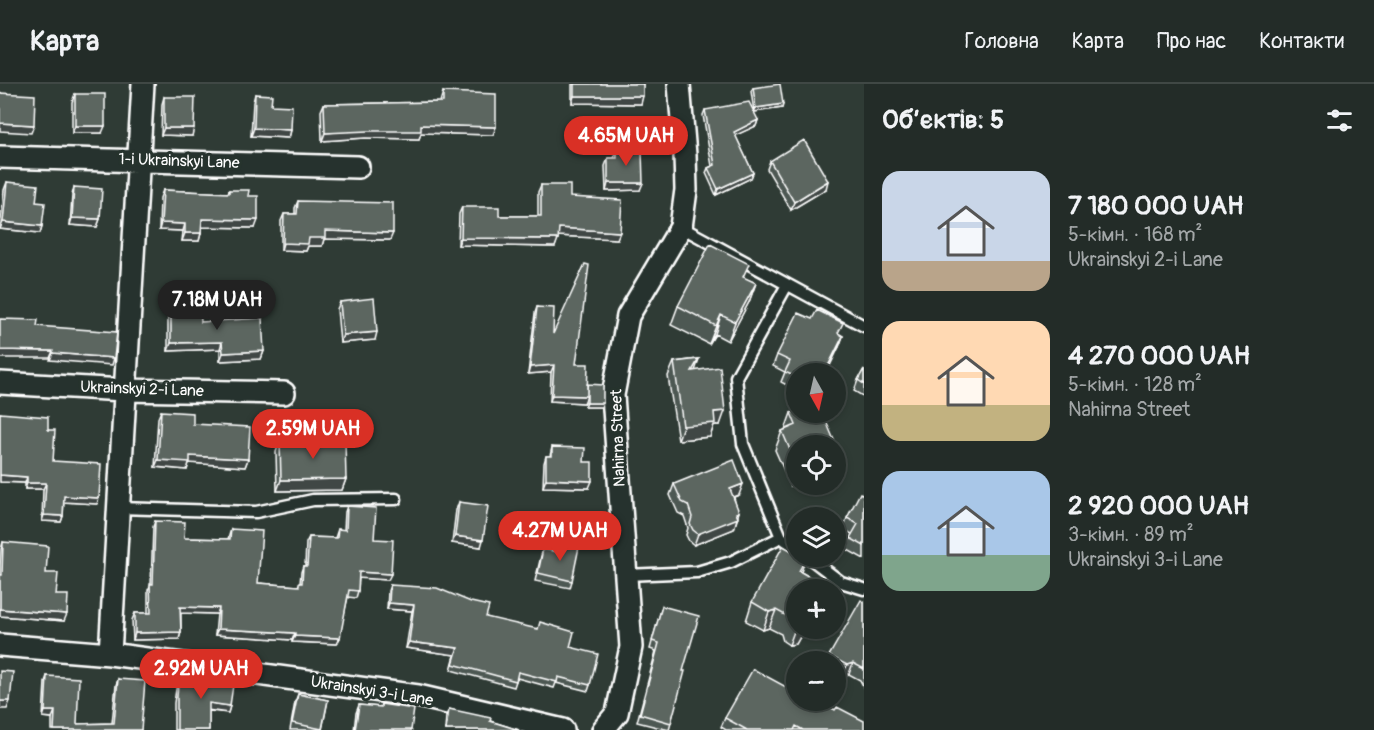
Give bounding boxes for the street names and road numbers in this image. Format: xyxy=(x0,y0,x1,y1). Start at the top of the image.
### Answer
street label: 1-i Ukrainskyi Lane xyxy=(118,149,240,173)
street label: Ukrainskyi 2-i Lane xyxy=(80,377,204,401)
street label: Nahirna Street xyxy=(606,388,630,487)
street label: Ukrainskyi 3-i Lane xyxy=(309,671,435,711)

